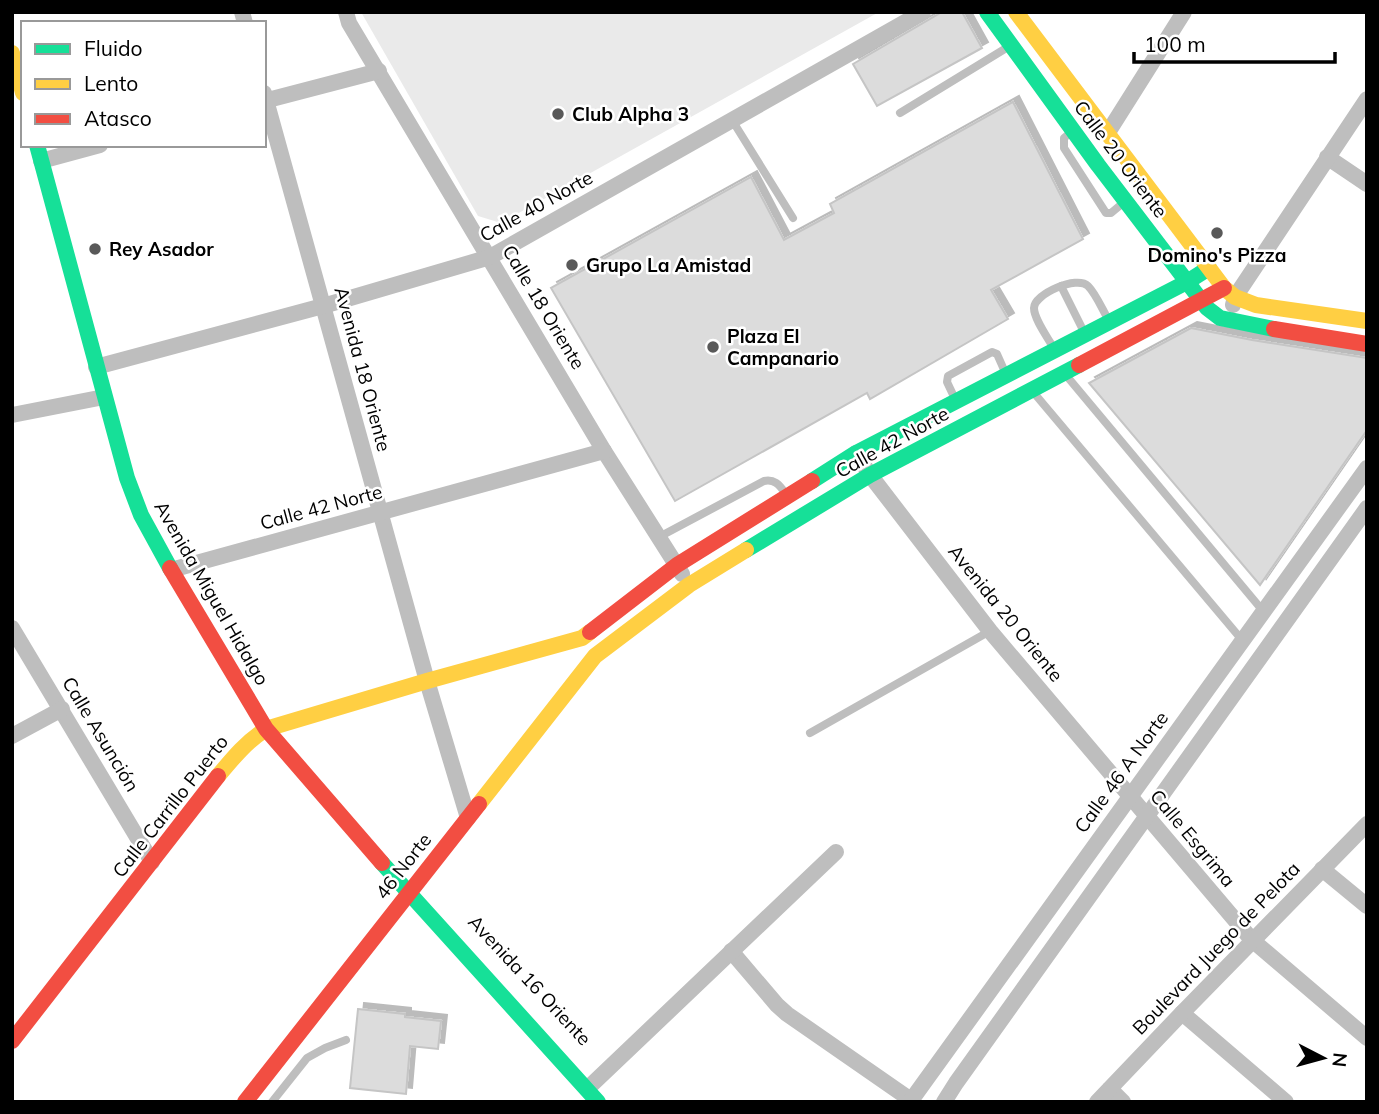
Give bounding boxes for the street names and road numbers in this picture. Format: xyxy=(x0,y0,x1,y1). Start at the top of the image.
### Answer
street label: Calle 20 Oriente xyxy=(1069,96,1173,222)
street label: Calle 40 Norte xyxy=(475,165,597,247)
street label: Calle 18 Oriente xyxy=(497,241,591,373)
street label: Avenida 18 Oriente xyxy=(329,284,397,454)
street label: Calle 42 Norte xyxy=(831,401,953,483)
street label: Calle 42 Norte xyxy=(257,479,385,535)
street label: Avenida Miguel Hidalgo xyxy=(149,497,275,689)
street label: Avenida 20 Oriente xyxy=(943,540,1069,686)
street label: Calle Asunción xyxy=(57,672,145,796)
street label: Calle 46 A Norte xyxy=(1069,707,1173,837)
street label: Calle Carrillo Puerto xyxy=(107,730,233,882)
street label: Calle Esgrima xyxy=(1145,784,1241,892)
street label: 46 Norte xyxy=(370,828,436,904)
street label: Boulevard Juego de Pelota xyxy=(1127,857,1305,1039)
street label: Avenida 16 Oriente xyxy=(463,910,597,1050)

